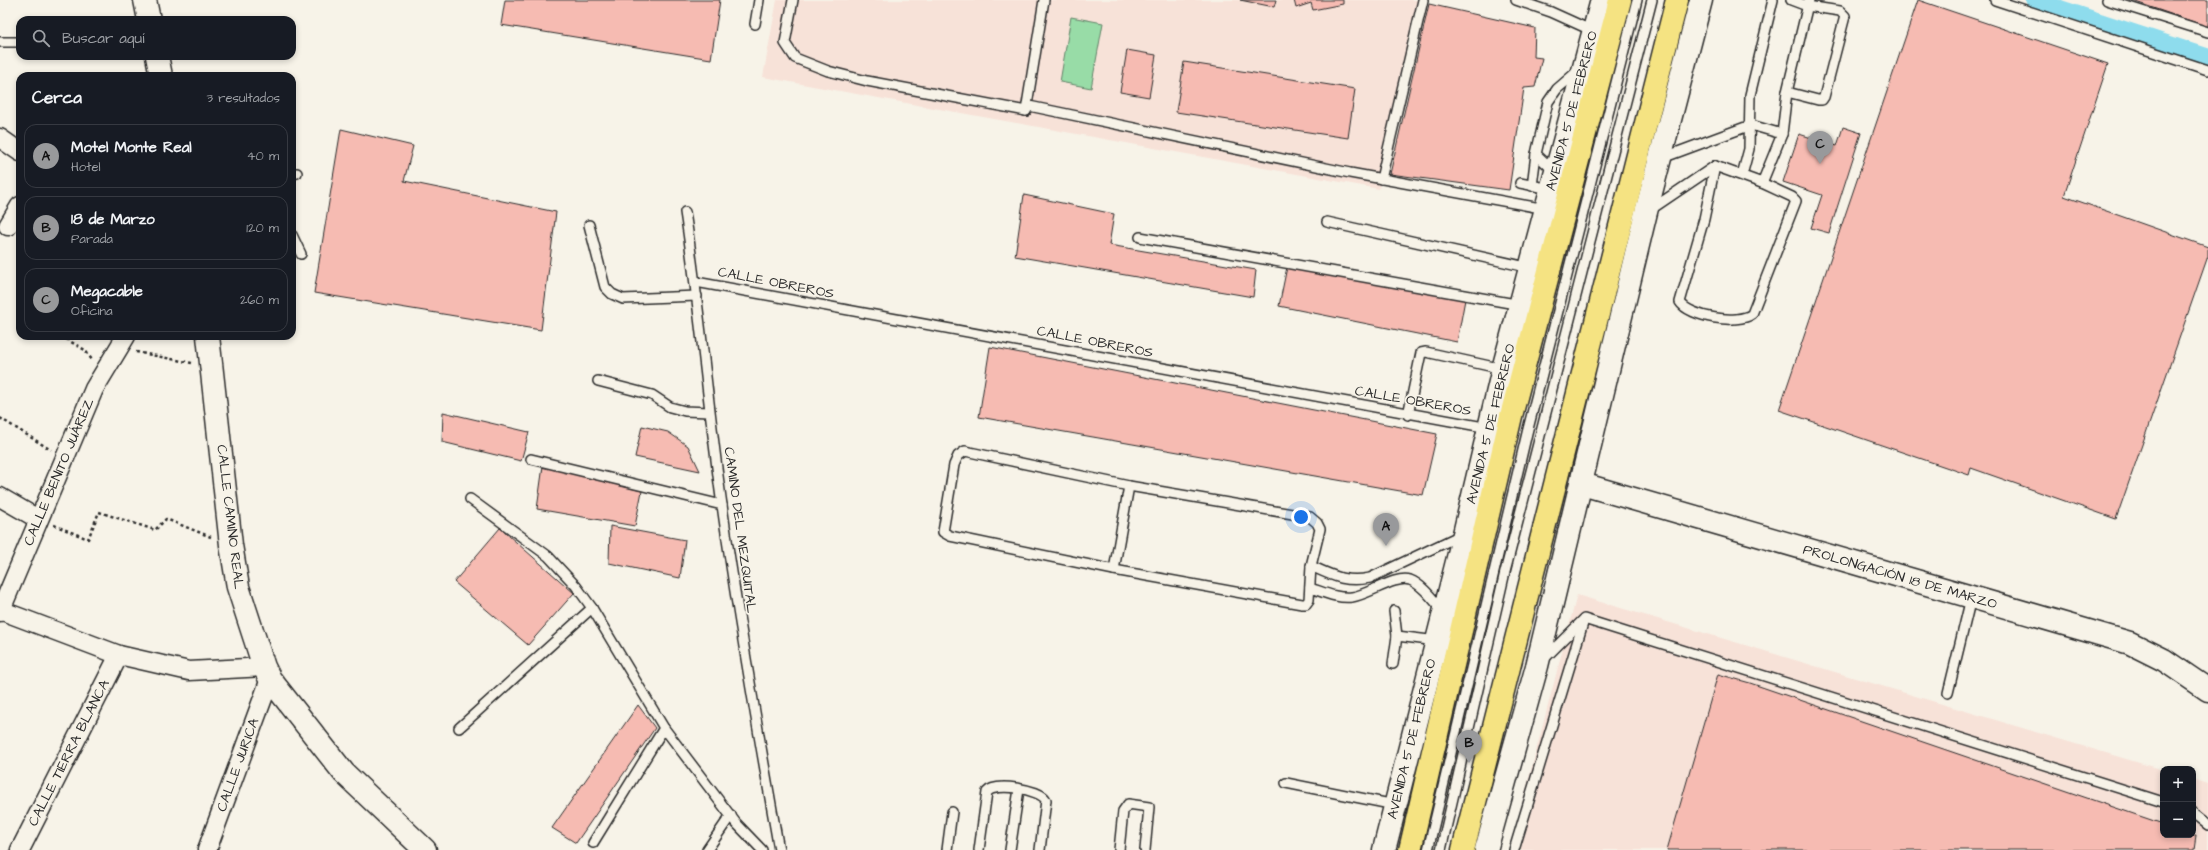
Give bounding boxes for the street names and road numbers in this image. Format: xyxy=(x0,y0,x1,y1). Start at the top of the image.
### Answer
street label: AVENIDA 5 DE FEBRERO xyxy=(1541,29,1603,193)
street label: CALLE OBREROS xyxy=(716,262,836,304)
street label: CALLE OBREROS xyxy=(1035,321,1155,363)
street label: AVENIDA 5 DE FEBRERO xyxy=(1461,342,1521,506)
street label: CALLE OBREROS xyxy=(1353,381,1473,421)
street label: CALLE BENITO JUÁREZ xyxy=(19,395,99,549)
street label: CALLE CAMINO REAL xyxy=(211,444,249,591)
street label: CAMINO DEL MEZQUITAL xyxy=(718,446,762,614)
street label: PROLONGACIÓN 18 DE MARZO xyxy=(1801,540,1999,614)
street label: AVENIDA 5 DE FEBRERO xyxy=(1382,657,1442,821)
street label: CALLE TIERRA BLANCA xyxy=(23,676,115,830)
street label: CALLE JURICA xyxy=(212,715,264,815)

